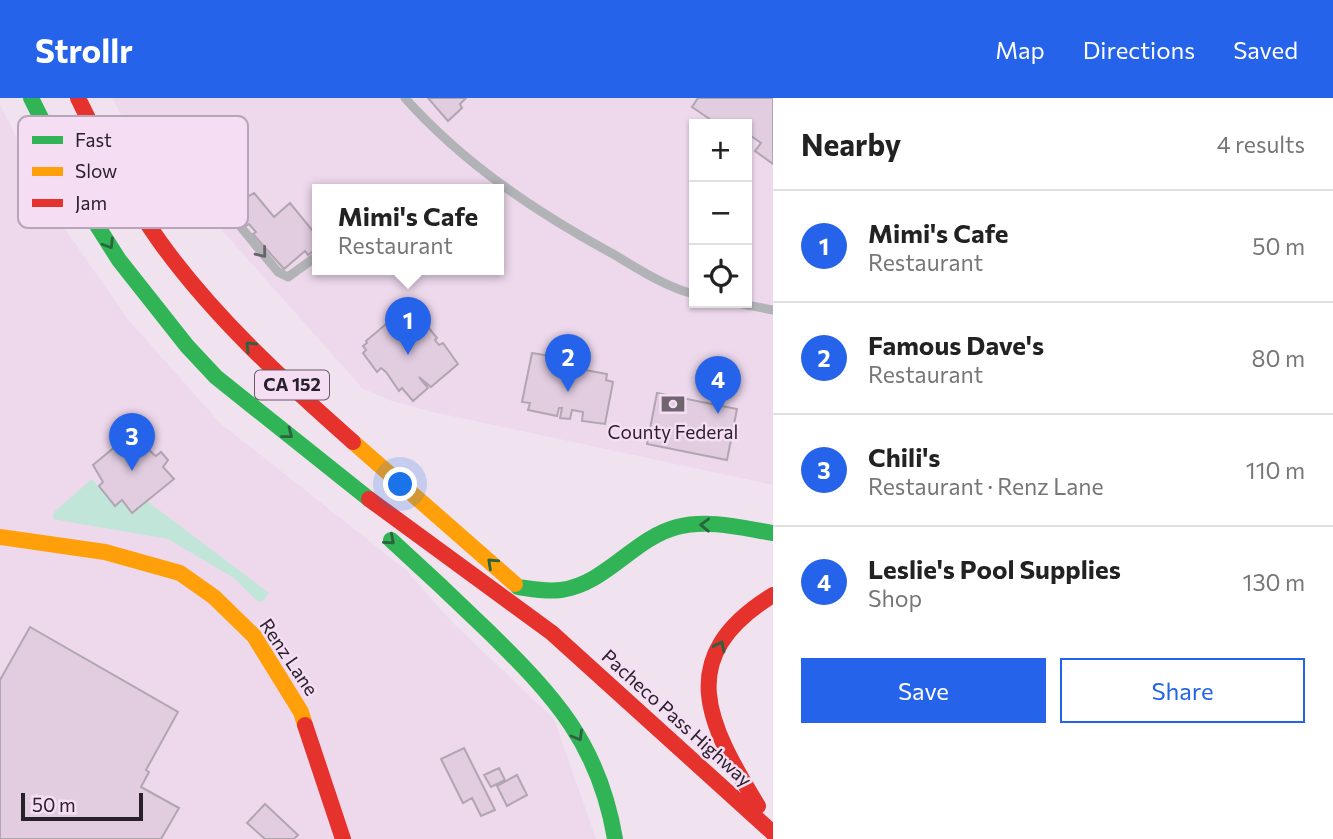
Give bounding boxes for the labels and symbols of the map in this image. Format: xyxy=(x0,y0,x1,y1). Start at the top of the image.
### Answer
legend xyxy=(18,116,248,228)
text: Fast xyxy=(75,128,112,151)
text: Slow xyxy=(75,159,117,182)
text: Jam xyxy=(75,191,107,214)
one-way arrow xyxy=(101,237,114,250)
one-way arrow xyxy=(254,244,266,257)
pin: 1 xyxy=(385,297,431,355)
pin: 2 xyxy=(545,334,591,392)
one-way arrow xyxy=(245,341,258,354)
pin: 4 xyxy=(695,356,741,414)
road number: CA 152 xyxy=(255,370,329,400)
bank icon: County Federal xyxy=(659,390,687,418)
pin: 3 xyxy=(109,413,155,471)
place label: County Federal xyxy=(608,420,738,443)
one-way arrow xyxy=(281,426,293,439)
your location xyxy=(383,467,417,501)
one-way arrow xyxy=(700,517,711,532)
one-way arrow xyxy=(382,532,395,544)
one-way arrow xyxy=(487,559,500,571)
street label: Renz Lane xyxy=(255,614,324,700)
one-way arrow xyxy=(711,641,725,653)
street label: Pacheco Pass Highway xyxy=(598,644,757,791)
one-way arrow xyxy=(570,729,583,741)
scale bar xyxy=(21,790,144,822)

